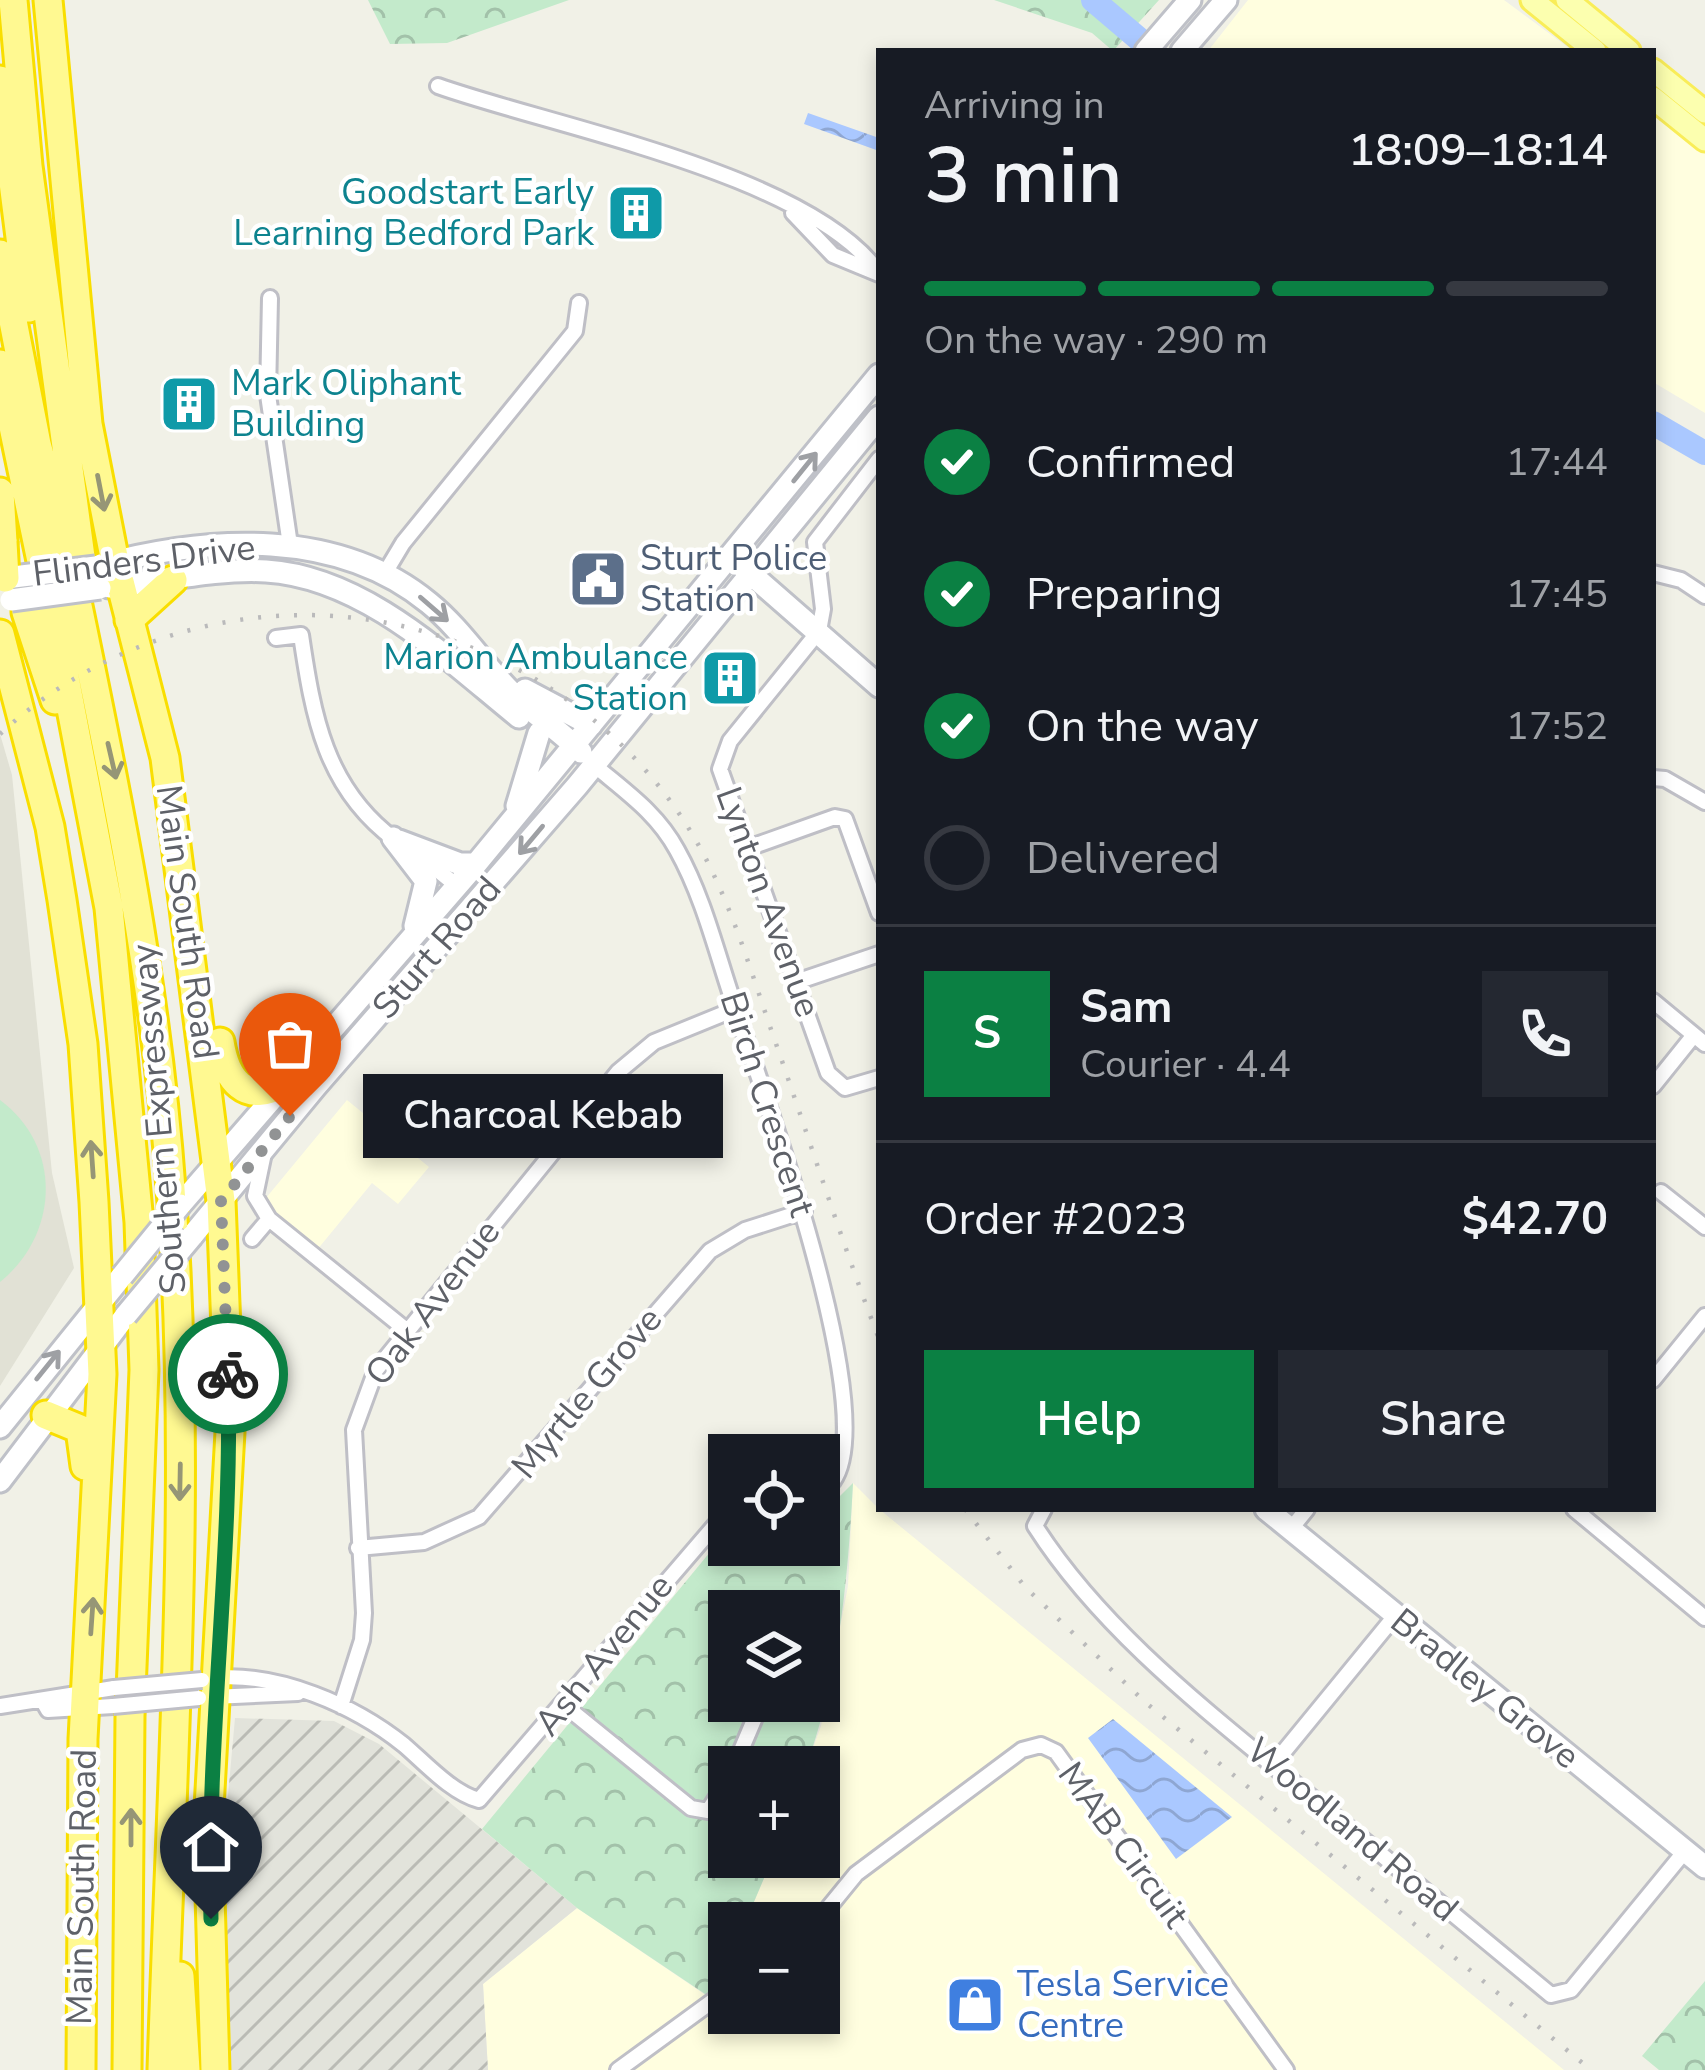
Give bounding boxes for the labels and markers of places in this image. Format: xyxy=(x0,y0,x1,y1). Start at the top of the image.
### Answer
place label: Goodstart Early Learning Bedford Park xyxy=(233,168,595,258)
building icon: Goodstart Early Learning Bedford Park xyxy=(605,182,667,244)
place label: Mark Oliphant Building xyxy=(231,359,462,449)
building icon: Mark Oliphant Building xyxy=(158,373,220,435)
place label: Sturt Police Station xyxy=(640,534,827,624)
public building icon: Sturt Police Station xyxy=(567,548,629,610)
place label: Marion Ambulance Station xyxy=(383,633,688,723)
building icon: Marion Ambulance Station xyxy=(699,647,761,709)
pin xyxy=(239,993,341,1116)
callout: Charcoal Kebab xyxy=(362,1074,722,1158)
pin xyxy=(160,1796,262,1919)
place label: Tesla Service Centre xyxy=(1017,1960,1229,2050)
shop icon: Tesla Service Centre xyxy=(944,1974,1006,2036)

